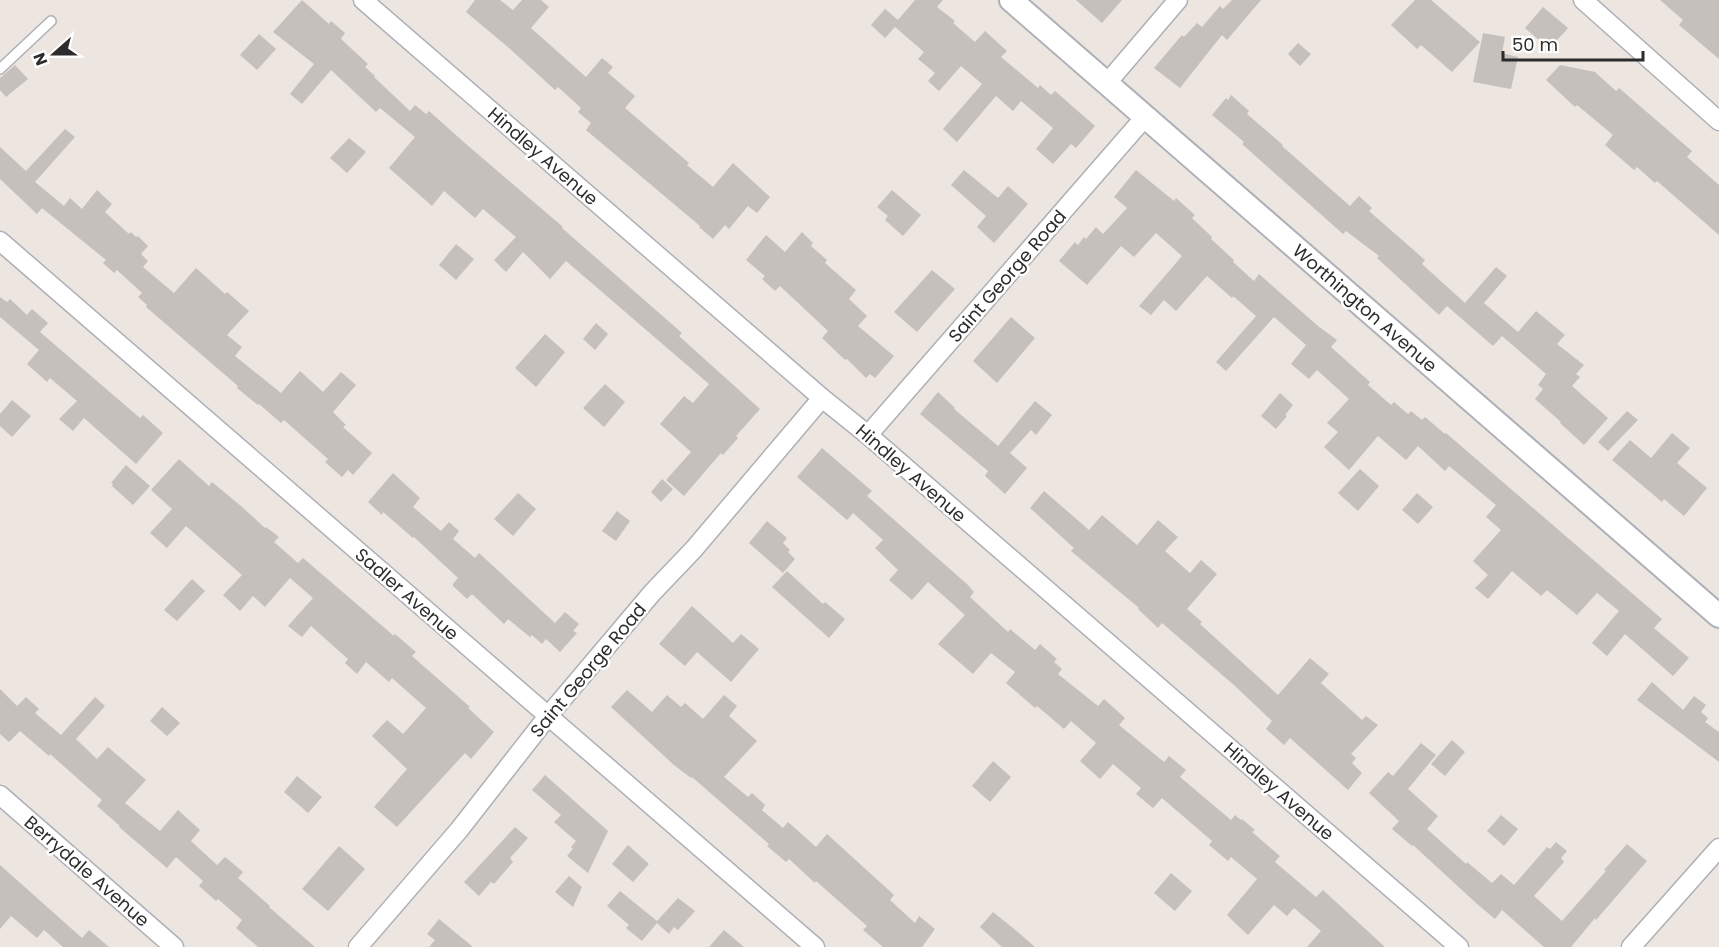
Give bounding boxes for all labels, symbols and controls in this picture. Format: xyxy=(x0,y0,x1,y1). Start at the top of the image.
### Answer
north arrow xyxy=(24,24,84,84)
scale bar xyxy=(1503,24,1642,62)
text: 50 m xyxy=(1512,32,1558,57)
text: N xyxy=(28,49,53,69)
street label: Hindley Avenue xyxy=(482,101,604,211)
street label: Saint George Road xyxy=(942,204,1072,348)
street label: Worthington Avenue xyxy=(1287,238,1443,378)
street label: Hindley Avenue xyxy=(850,418,972,528)
street label: Sadler Avenue xyxy=(350,542,464,646)
street label: Saint George Road xyxy=(524,597,652,743)
street label: Hindley Avenue xyxy=(1218,736,1340,846)
street label: Berrydale Avenue xyxy=(19,810,155,932)

